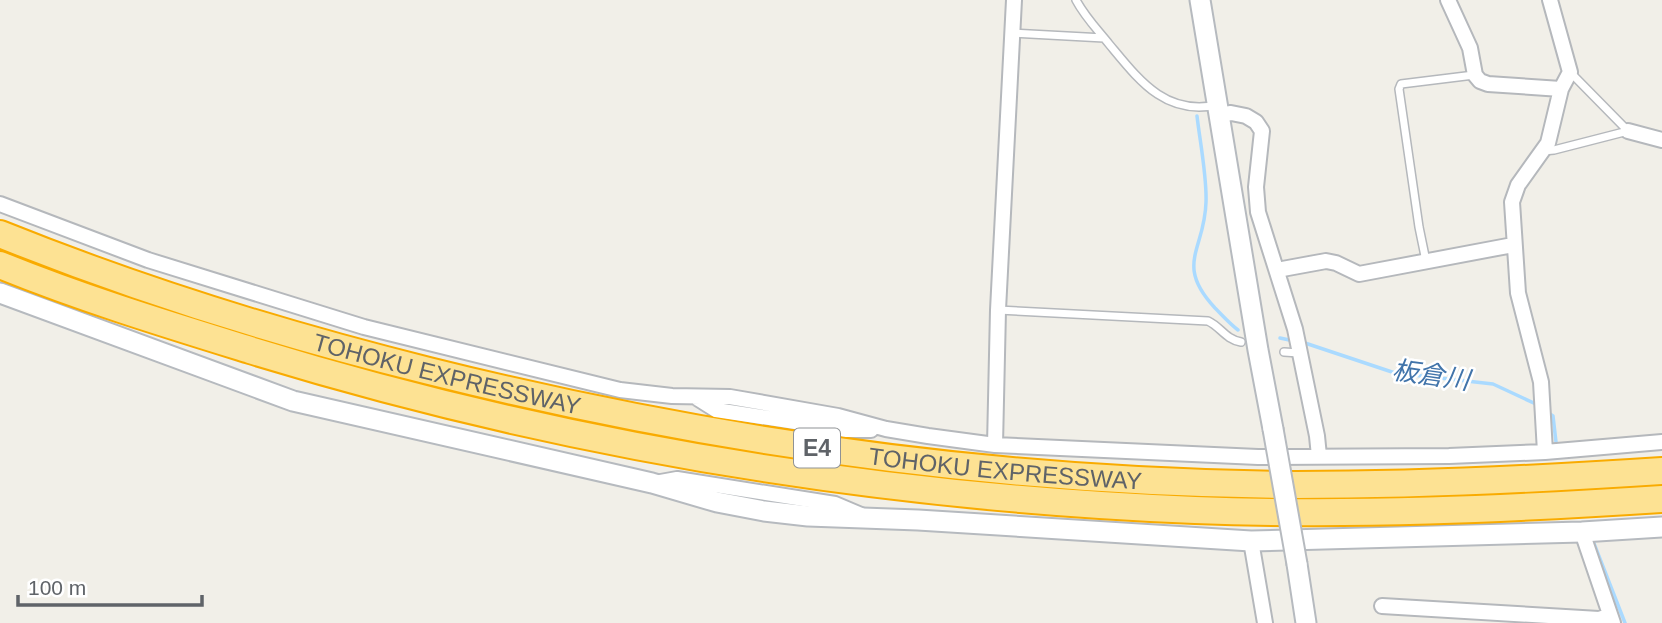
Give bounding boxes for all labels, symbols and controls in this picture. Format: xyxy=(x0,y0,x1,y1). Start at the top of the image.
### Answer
street label: TOHOKU EXPRESSWAY xyxy=(310,328,583,419)
water label: 板倉川 xyxy=(1390,355,1475,396)
road number: E4 xyxy=(794,428,840,468)
street label: TOHOKU EXPRESSWAY xyxy=(867,442,1143,494)
scale bar xyxy=(18,564,201,608)
text: 100 m xyxy=(28,576,86,599)

